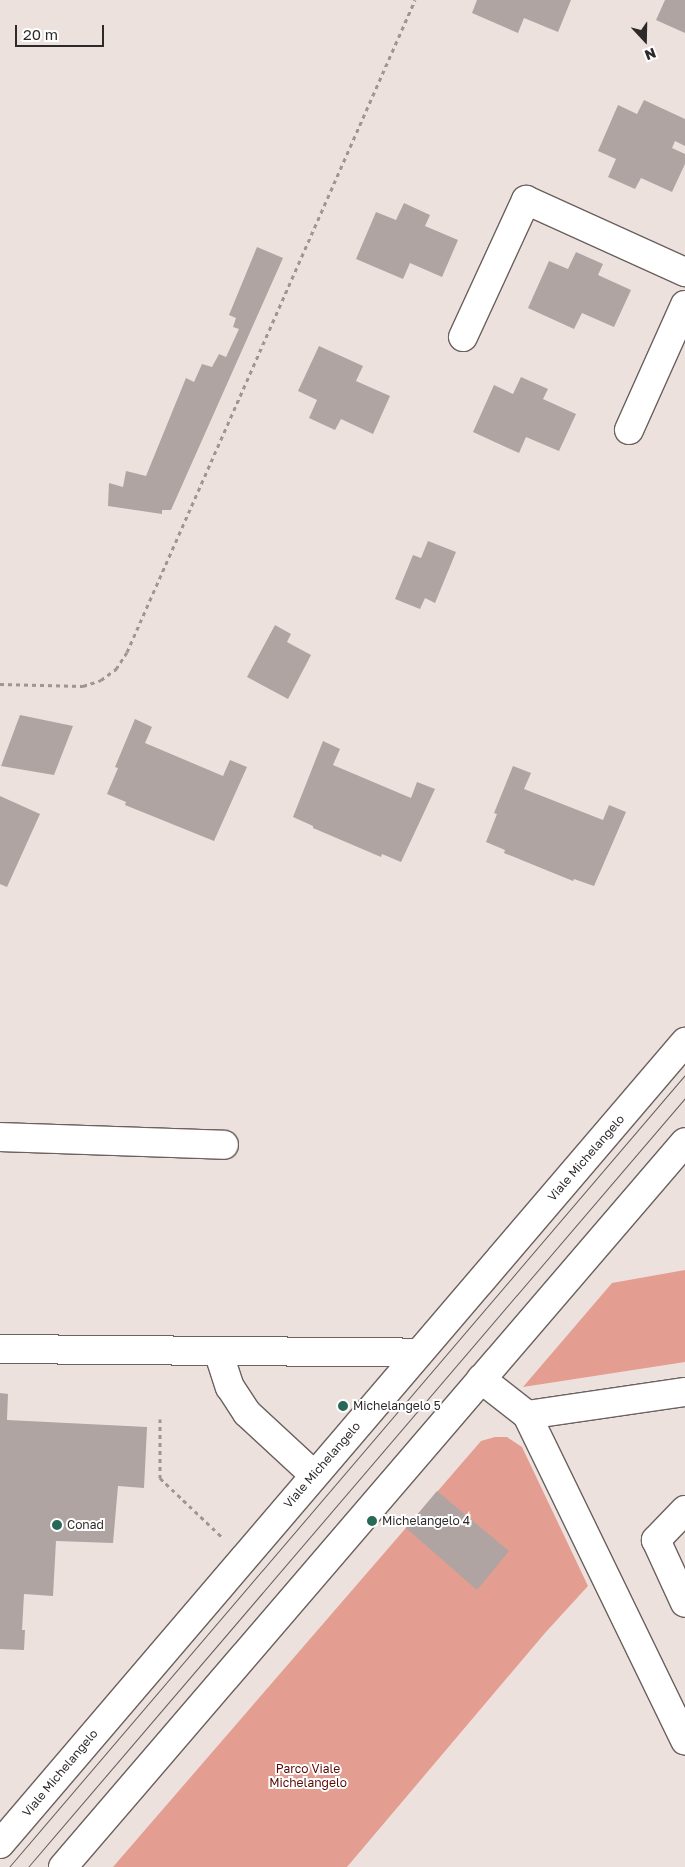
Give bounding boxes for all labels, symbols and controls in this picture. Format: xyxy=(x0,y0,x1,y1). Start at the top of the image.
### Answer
scale bar xyxy=(18,15,106,47)
north arrow xyxy=(620,15,670,65)
text: 20 m xyxy=(23,25,58,43)
text: N xyxy=(643,45,659,64)
street label: Viale Michelangelo xyxy=(545,1112,627,1204)
place label: Michelangelo 5 xyxy=(353,1399,441,1413)
marker: Michelangelo 5 xyxy=(337,1400,349,1412)
street label: Viale Michelangelo xyxy=(281,1419,363,1511)
place label: Michelangelo 4 xyxy=(382,1514,470,1528)
marker: Michelangelo 4 xyxy=(366,1515,378,1527)
place label: Conad xyxy=(67,1518,104,1532)
marker: Conad xyxy=(51,1519,63,1531)
street label: Viale Michelangelo xyxy=(19,1726,101,1820)
park label: Parco Viale Michelangelo xyxy=(269,1762,347,1790)

